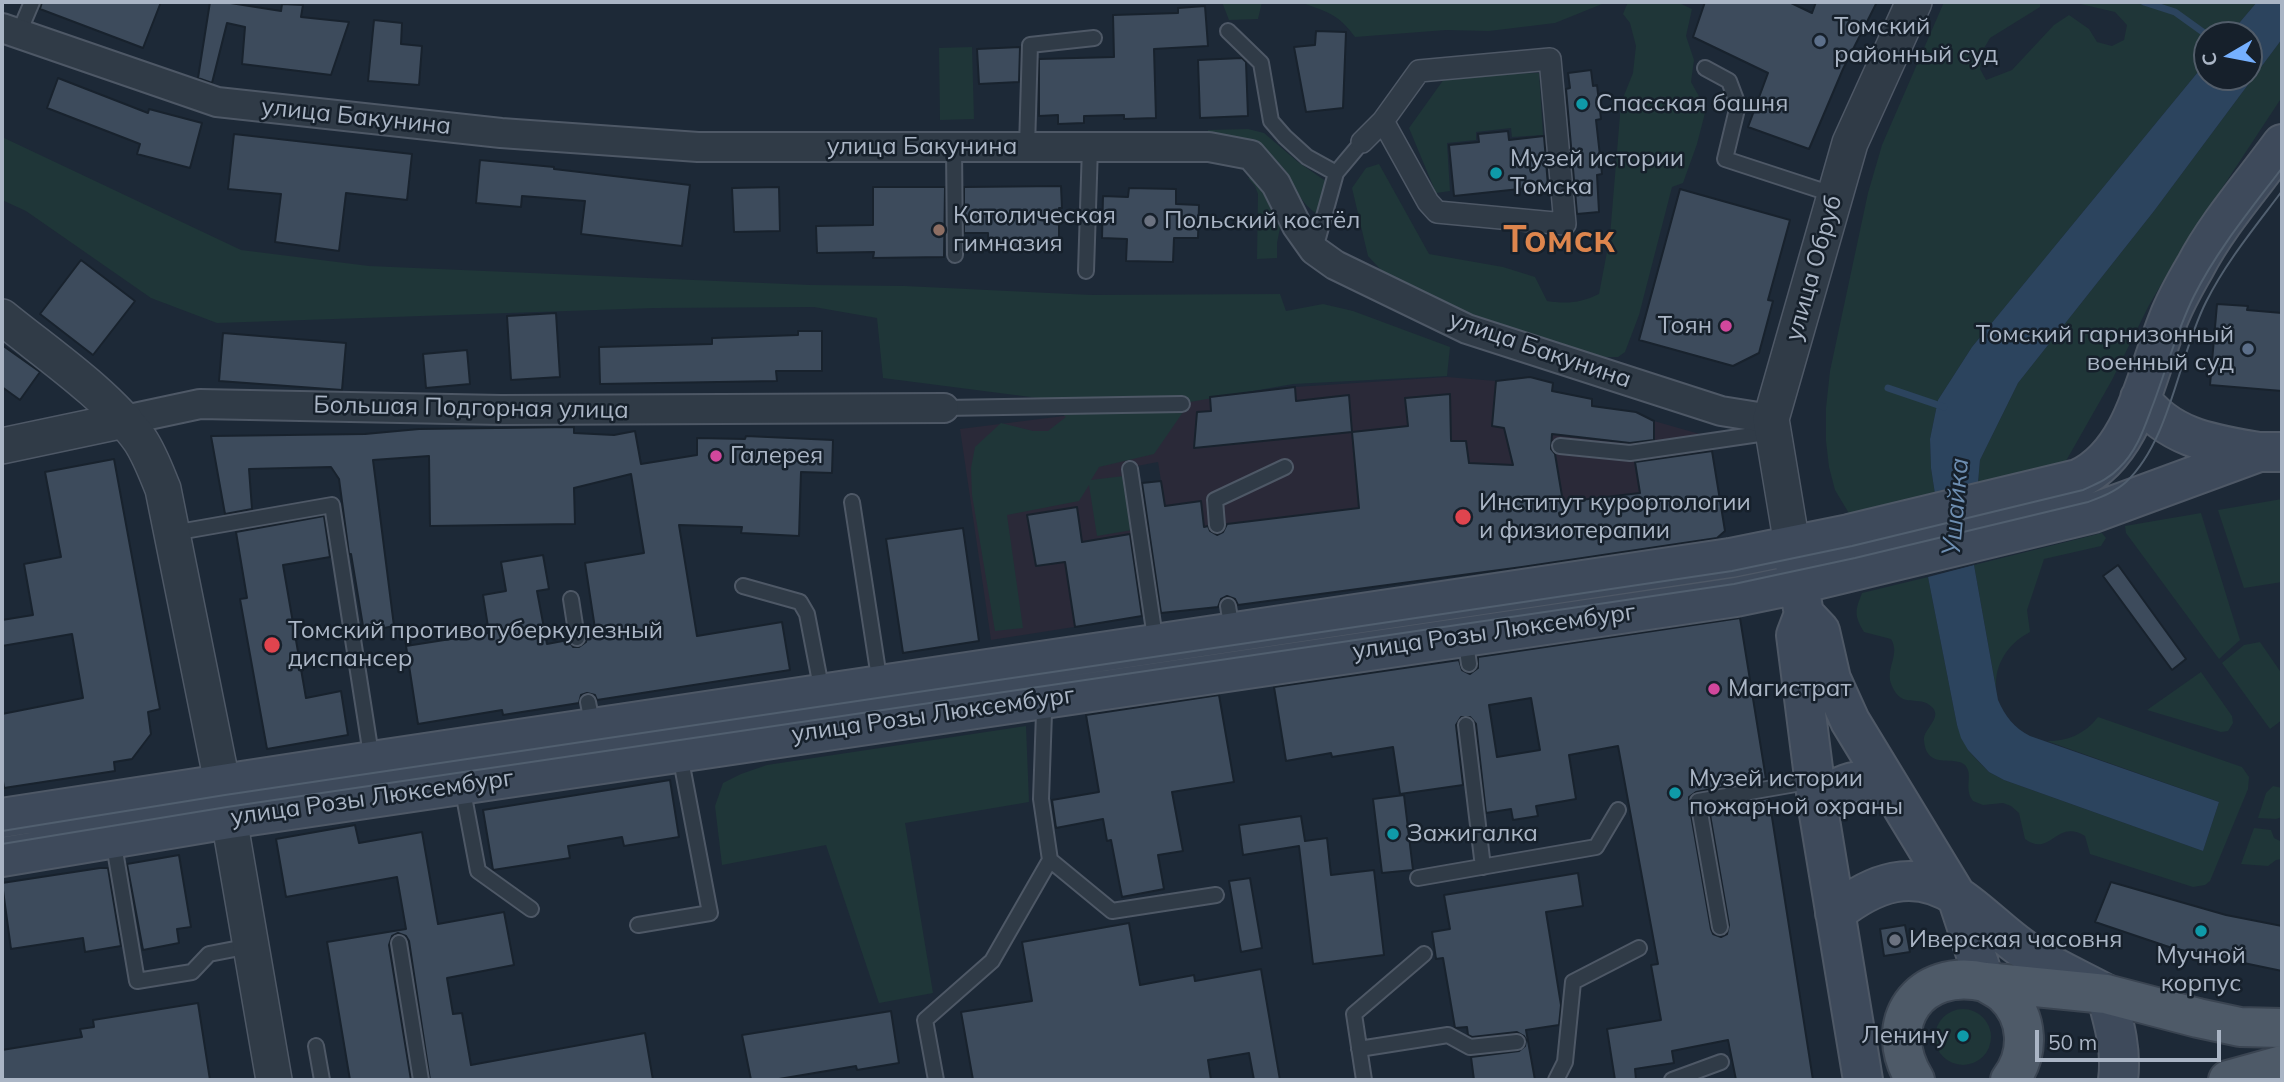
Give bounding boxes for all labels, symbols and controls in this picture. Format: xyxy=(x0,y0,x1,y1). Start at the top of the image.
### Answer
place label: Томский районный суд xyxy=(1834,13,1998,69)
north arrow xyxy=(2193,21,2263,91)
marker: Томский районный суд xyxy=(1812,33,1828,49)
text: С xyxy=(2196,51,2222,68)
place label: Спасская башня xyxy=(1596,90,1788,118)
street label: улица Бакунина xyxy=(260,93,452,141)
marker: Спасская башня xyxy=(1574,96,1590,112)
street label: улица Бакунина xyxy=(827,133,1017,161)
place label: Музей истории Томска xyxy=(1510,145,1684,201)
marker: Музей истории Томска xyxy=(1488,165,1504,181)
street label: улица Обруб xyxy=(1779,192,1849,344)
place label: Католическая гимназия xyxy=(953,202,1116,258)
place label: Польский костёл xyxy=(1164,207,1360,235)
marker: Польский костёл xyxy=(1142,213,1158,229)
district label: Томск xyxy=(1503,218,1615,264)
marker: Католическая гимназия xyxy=(931,222,947,238)
street label: улица Бакунина xyxy=(1445,305,1635,395)
place label: Тоян xyxy=(1658,312,1712,340)
marker: Тоян xyxy=(1718,318,1734,334)
place label: Томский гарнизонный военный суд xyxy=(1976,321,2234,377)
marker: Томский гарнизонный военный суд xyxy=(2240,341,2256,357)
street label: Большая Подгорная улица xyxy=(313,391,629,425)
place label: Галерея xyxy=(730,442,823,470)
marker: Галерея xyxy=(708,448,724,464)
water label: Ушайка xyxy=(1936,457,1976,557)
place label: Институт курортологии и физиотерапии xyxy=(1479,489,1751,545)
marker: Институт курортологии и физиотерапии xyxy=(1453,507,1473,527)
street label: улица Розы Люксембург xyxy=(1351,598,1637,666)
place label: Томский противотуберкулезный диспансер xyxy=(288,617,663,673)
marker: Томский противотуберкулезный диспансер xyxy=(262,635,282,655)
place label: Магистрат xyxy=(1728,675,1851,703)
street label: улица Розы Люксембург xyxy=(790,681,1076,749)
marker: Магистрат xyxy=(1706,681,1722,697)
street label: улица Розы Люксембург xyxy=(229,764,515,832)
place label: Музей истории пожарной охраны xyxy=(1689,765,1903,821)
marker: Музей истории пожарной охраны xyxy=(1667,785,1683,801)
place label: Зажигалка xyxy=(1407,820,1538,848)
marker: Зажигалка xyxy=(1385,826,1401,842)
marker: Мучной корпус xyxy=(2193,923,2209,939)
place label: Иверская часовня xyxy=(1909,926,2123,954)
marker: Иверская часовня xyxy=(1887,932,1903,948)
place label: Мучной корпус xyxy=(2156,942,2246,998)
scale bar xyxy=(2039,1016,2224,1060)
place label: Ленину xyxy=(1861,1022,1949,1050)
marker: Ленину xyxy=(1955,1028,1971,1044)
text: 50 m xyxy=(2048,1029,2097,1055)

